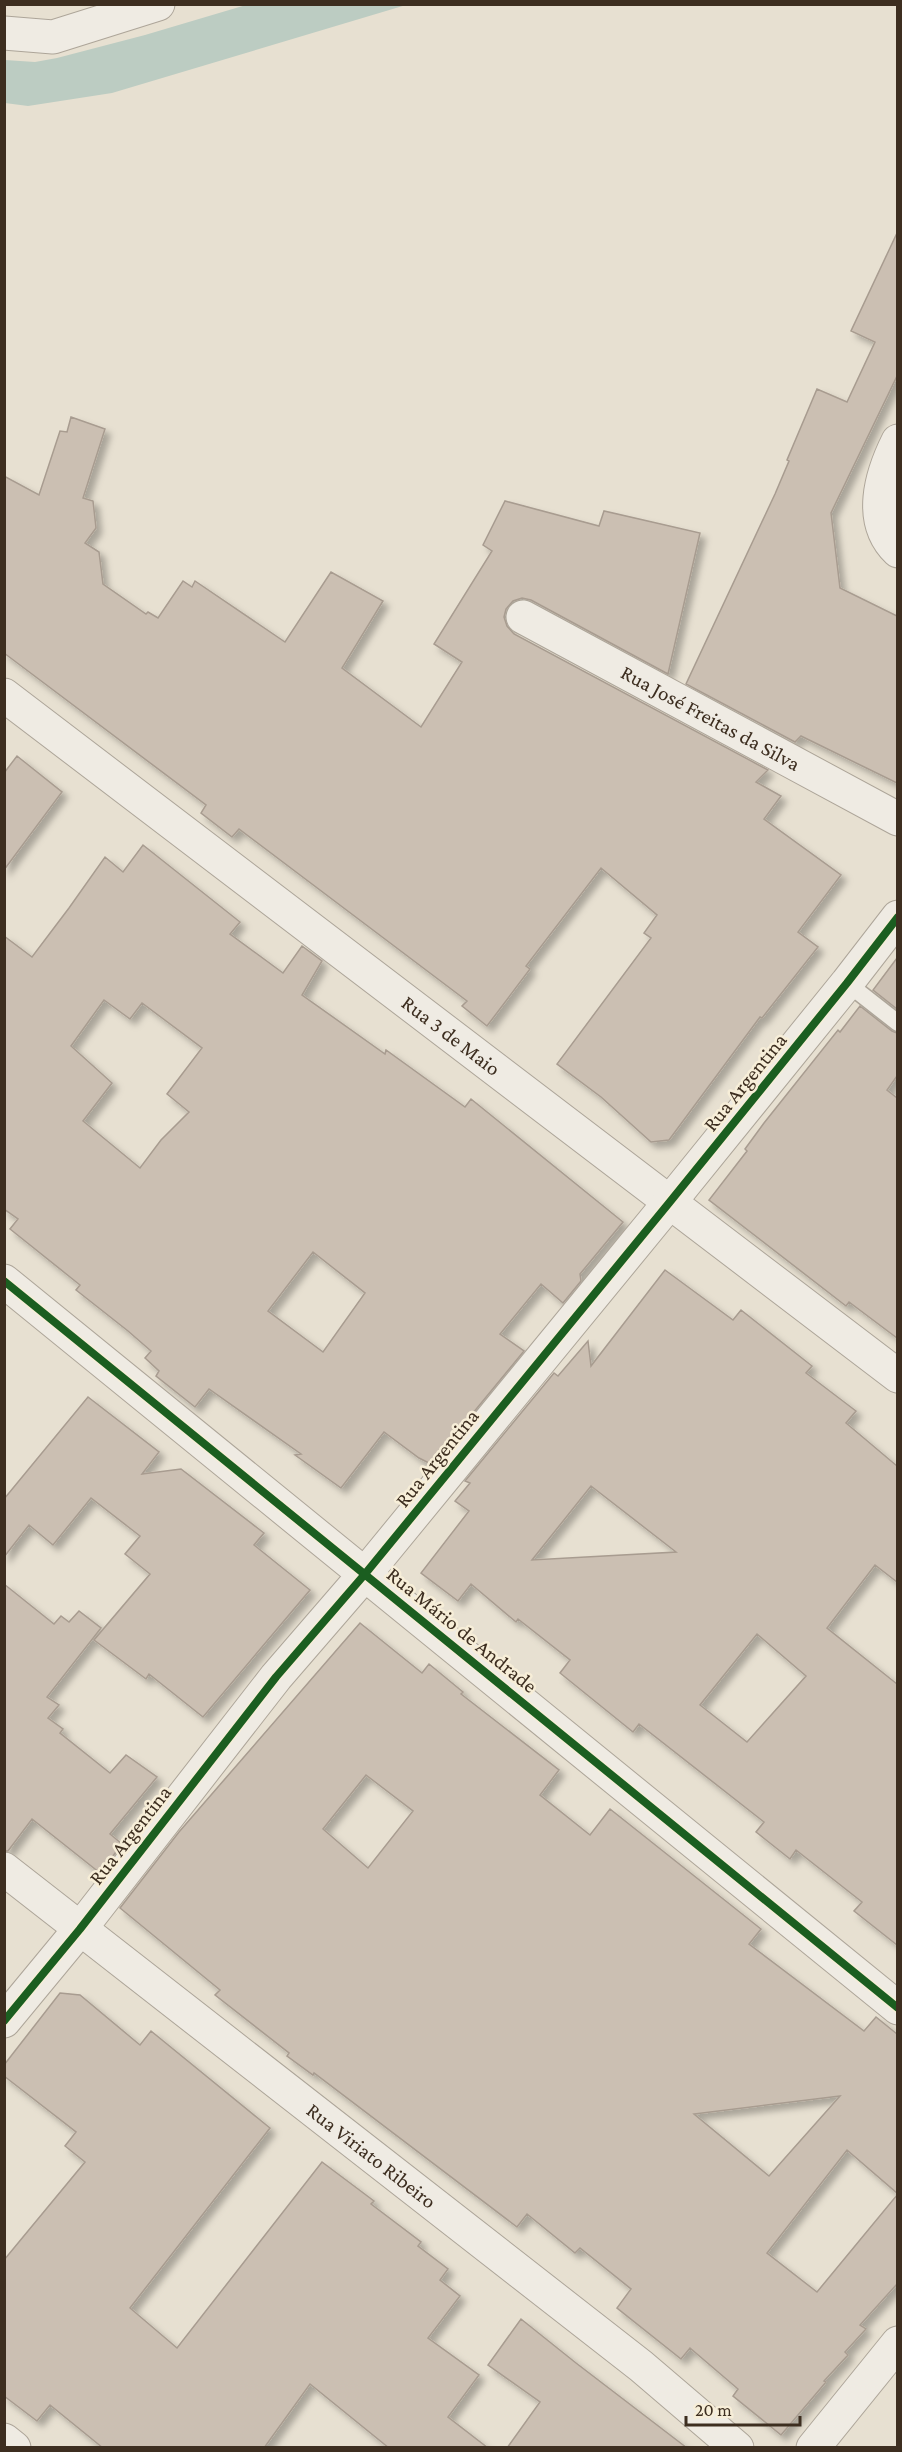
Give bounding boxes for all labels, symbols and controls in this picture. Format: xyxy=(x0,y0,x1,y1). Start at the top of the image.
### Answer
street label: Rua José Freitas da Silva xyxy=(617,660,804,776)
street label: Rua 3 de Maio xyxy=(397,990,505,1081)
street label: Rua Argentina xyxy=(698,1028,792,1136)
street label: Rua Argentina xyxy=(390,1404,484,1512)
street label: Rua Mário de Andrade xyxy=(382,1562,542,1698)
street label: Rua Argentina xyxy=(84,1780,176,1889)
street label: Rua Viriato Ribeiro xyxy=(302,2098,441,2214)
scale bar xyxy=(686,2389,800,2427)
text: 20 m xyxy=(695,2400,732,2420)

